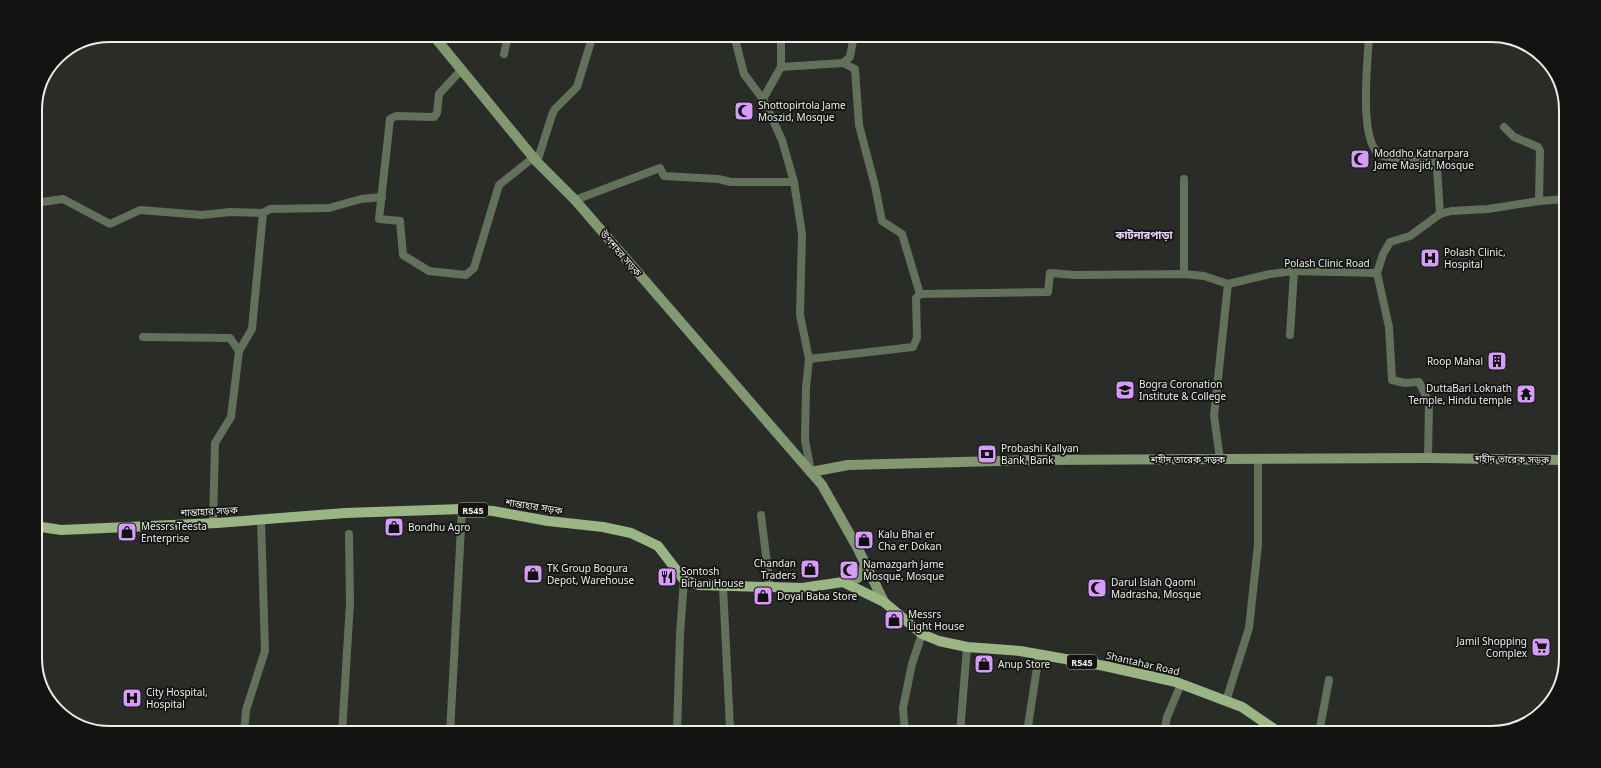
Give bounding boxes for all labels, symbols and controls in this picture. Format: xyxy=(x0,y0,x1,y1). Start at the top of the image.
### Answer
place label: Shottopirtola Jame Moszid, Mosque xyxy=(758,98,846,124)
mosque icon: Shottopirtola Jame Moszid, Mosque xyxy=(733,100,755,122)
place label: Moddho Katnarpara Jame Masjid, Mosque xyxy=(1373,146,1474,172)
mosque icon: Moddho Katnarpara Jame Masjid, Mosque xyxy=(1349,148,1371,170)
street label: উপশহর সড়ক xyxy=(597,226,645,280)
district label: কাটনারপাড়া xyxy=(1114,227,1173,242)
place label: Polash Clinic, Hospital xyxy=(1444,245,1506,271)
hospital icon: Polash Clinic, Hospital xyxy=(1419,247,1441,269)
street label: Polash Clinic Road xyxy=(1284,256,1370,270)
building icon: Roop Mahal xyxy=(1486,350,1508,372)
place label: Roop Mahal xyxy=(1427,354,1483,368)
place label: Bogra Coronation Institute & College xyxy=(1139,377,1226,403)
school or university icon: Bogra Coronation Institute & College xyxy=(1114,379,1136,401)
place label: DuttaBari Loknath Temple, Hindu temple xyxy=(1408,381,1512,407)
temple icon: DuttaBari Loknath Temple, Hindu temple xyxy=(1515,383,1537,405)
place label: Probashi Kallyan Bank, Bank xyxy=(1001,441,1079,467)
bank icon: Probashi Kallyan Bank, Bank xyxy=(976,443,998,465)
street label: শহীদ তারেক সড়ক xyxy=(1474,451,1550,467)
street label: শহীদ তারেক সড়ক xyxy=(1150,452,1226,466)
street label: শান্তাহার সড়ক xyxy=(503,494,564,518)
street label: শান্তাহার সড়ক xyxy=(179,502,239,520)
road number: R545 xyxy=(458,503,488,517)
shop icon: Bondhu Agro xyxy=(383,516,405,538)
place label: Messrs Teesta Enterprise xyxy=(141,519,207,545)
place label: Bondhu Agro xyxy=(408,520,470,534)
shop icon: Messrs Teesta Enterprise xyxy=(116,521,138,543)
place label: Kalu Bhai er Cha er Dokan xyxy=(878,527,942,553)
shop icon: Kalu Bhai er Cha er Dokan xyxy=(853,529,875,551)
place label: Chandan Traders xyxy=(754,556,796,582)
place label: Namazgarh Jame Mosque, Mosque xyxy=(863,557,944,583)
shop icon: Chandan Traders xyxy=(799,558,821,580)
mosque icon: Namazgarh Jame Mosque, Mosque xyxy=(838,559,860,581)
place label: TK Group Bogura Depot, Warehouse xyxy=(547,561,635,587)
shop icon: TK Group Bogura Depot, Warehouse xyxy=(522,563,544,585)
place label: Sontosh Biriani House xyxy=(681,564,744,590)
restaurant icon: Sontosh Biriani House xyxy=(656,566,678,588)
place label: Darul Islah Qaomi Madrasha, Mosque xyxy=(1111,575,1201,601)
mosque icon: Darul Islah Qaomi Madrasha, Mosque xyxy=(1086,577,1108,599)
shop icon: Doyal Baba Store xyxy=(752,585,774,607)
place label: Doyal Baba Store xyxy=(777,589,858,603)
place label: Messrs Light House xyxy=(908,607,965,633)
shop icon: Messrs Light House xyxy=(883,609,905,631)
place label: Jamil Shopping Complex xyxy=(1456,634,1528,660)
supermarket icon: Jamil Shopping Complex xyxy=(1530,636,1552,658)
street label: Shantahar Road xyxy=(1105,648,1181,678)
shop icon: Anup Store xyxy=(973,653,995,675)
road number: R545 xyxy=(1067,655,1097,669)
place label: Anup Store xyxy=(998,657,1051,671)
place label: City Hospital, Hospital xyxy=(146,685,208,711)
hospital icon: City Hospital, Hospital xyxy=(121,687,143,709)

